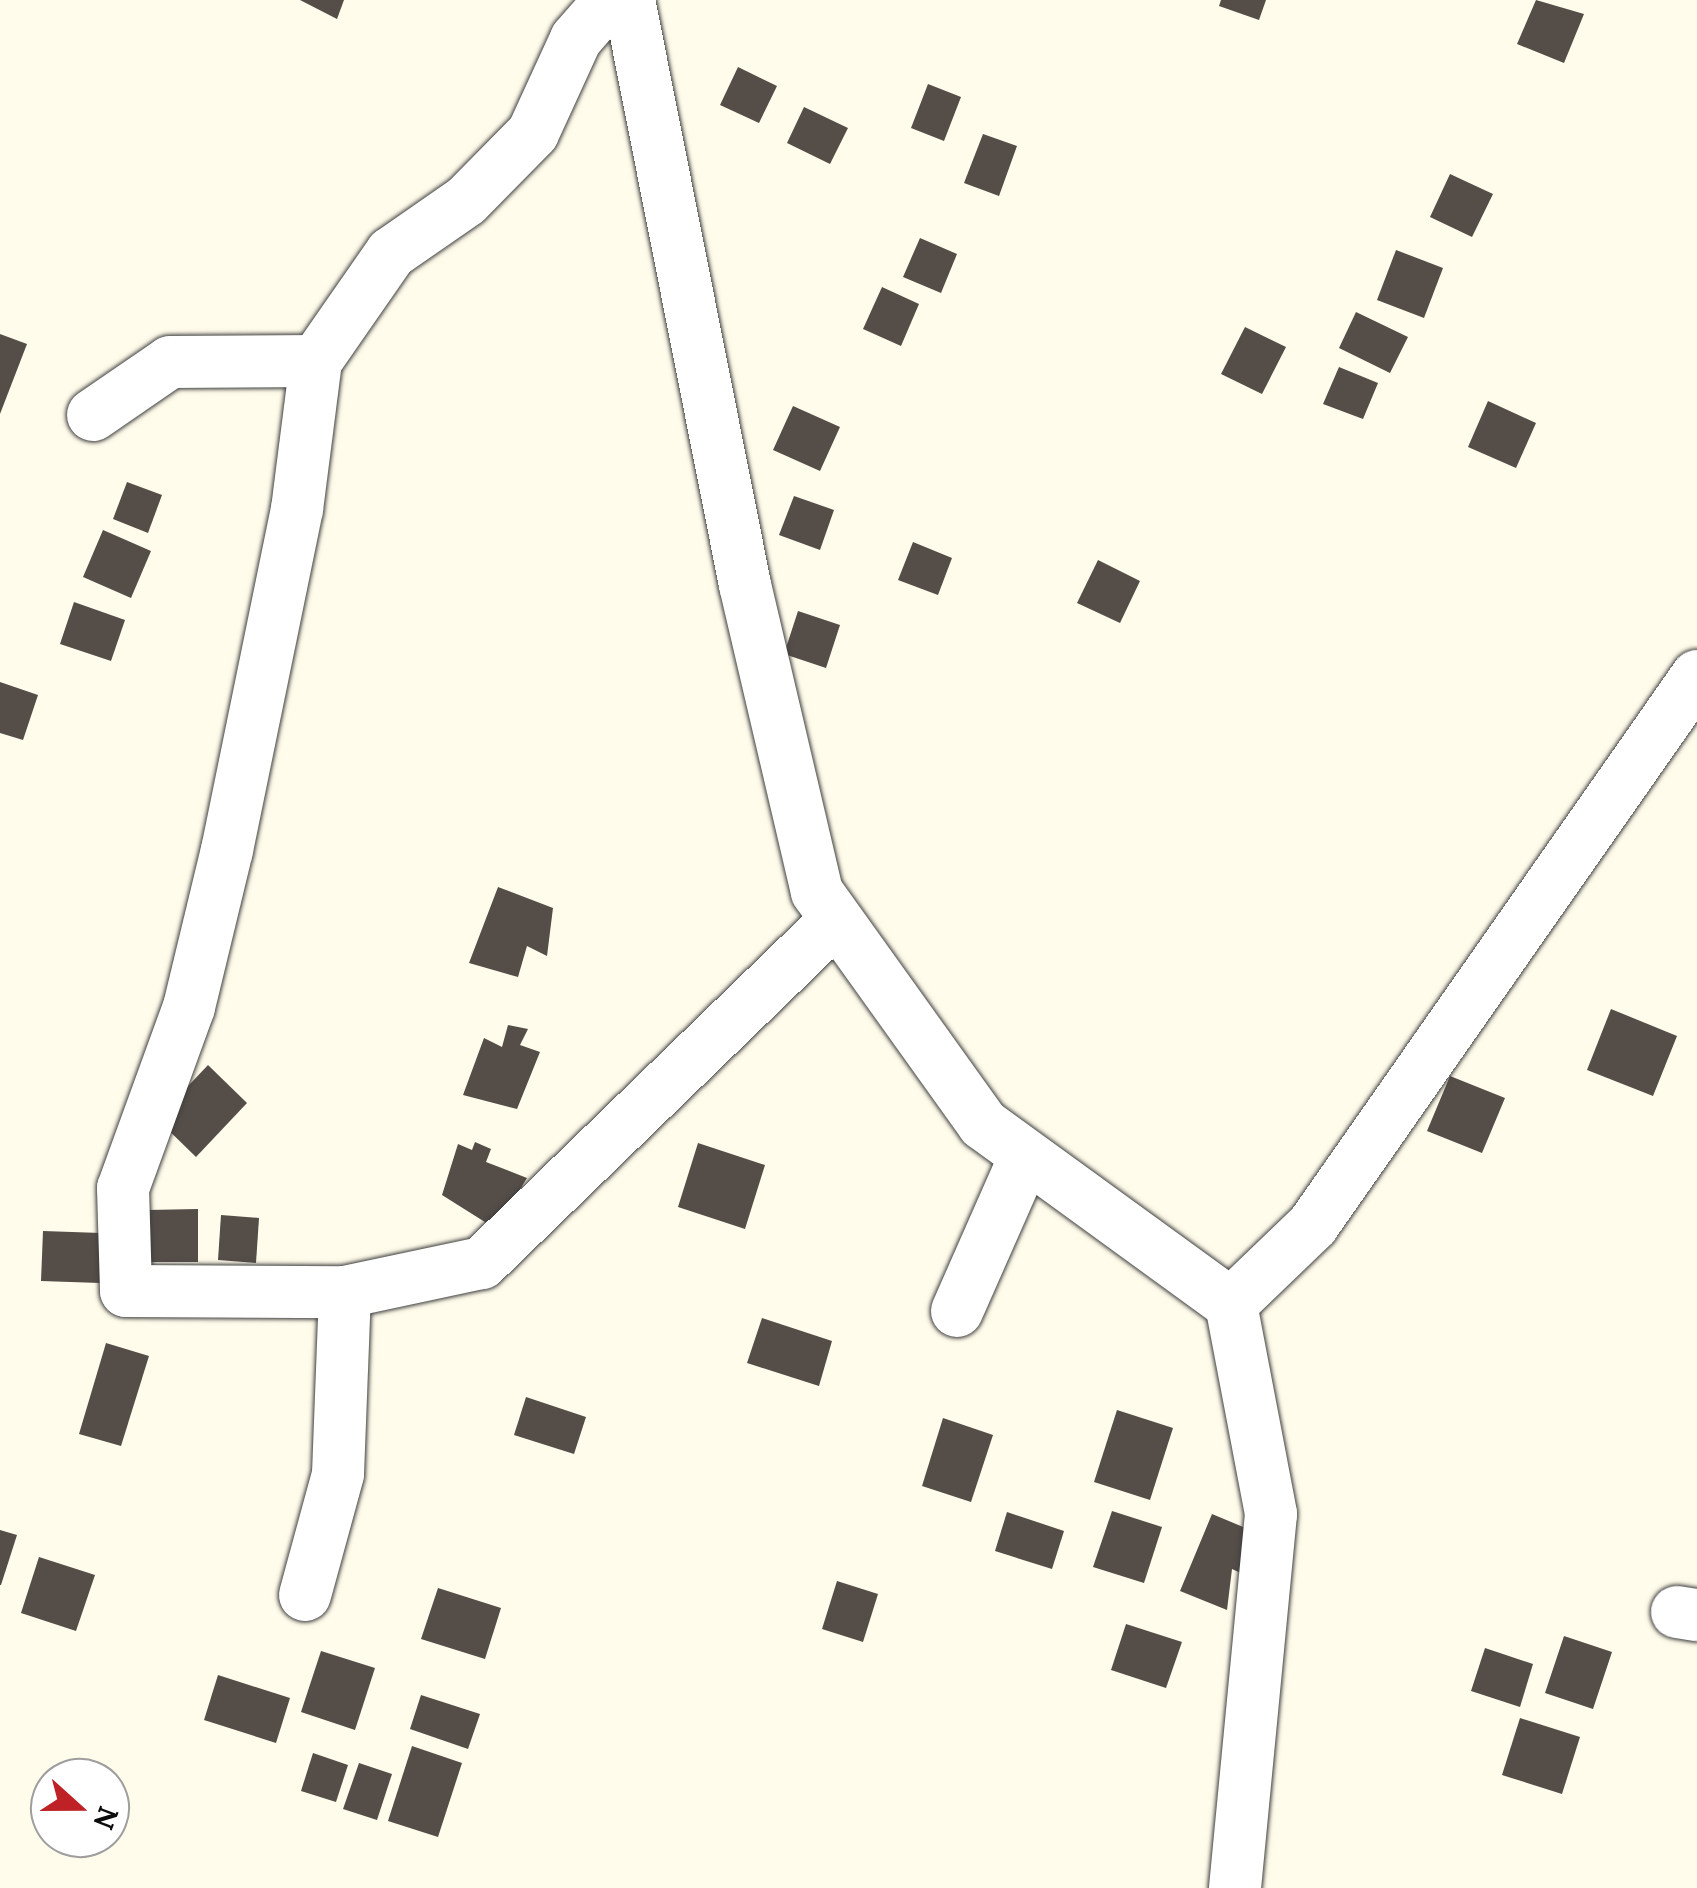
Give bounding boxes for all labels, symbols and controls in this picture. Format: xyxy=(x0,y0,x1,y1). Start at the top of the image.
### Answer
north arrow xyxy=(30,1758,130,1858)
text: N xyxy=(85,1801,127,1835)

